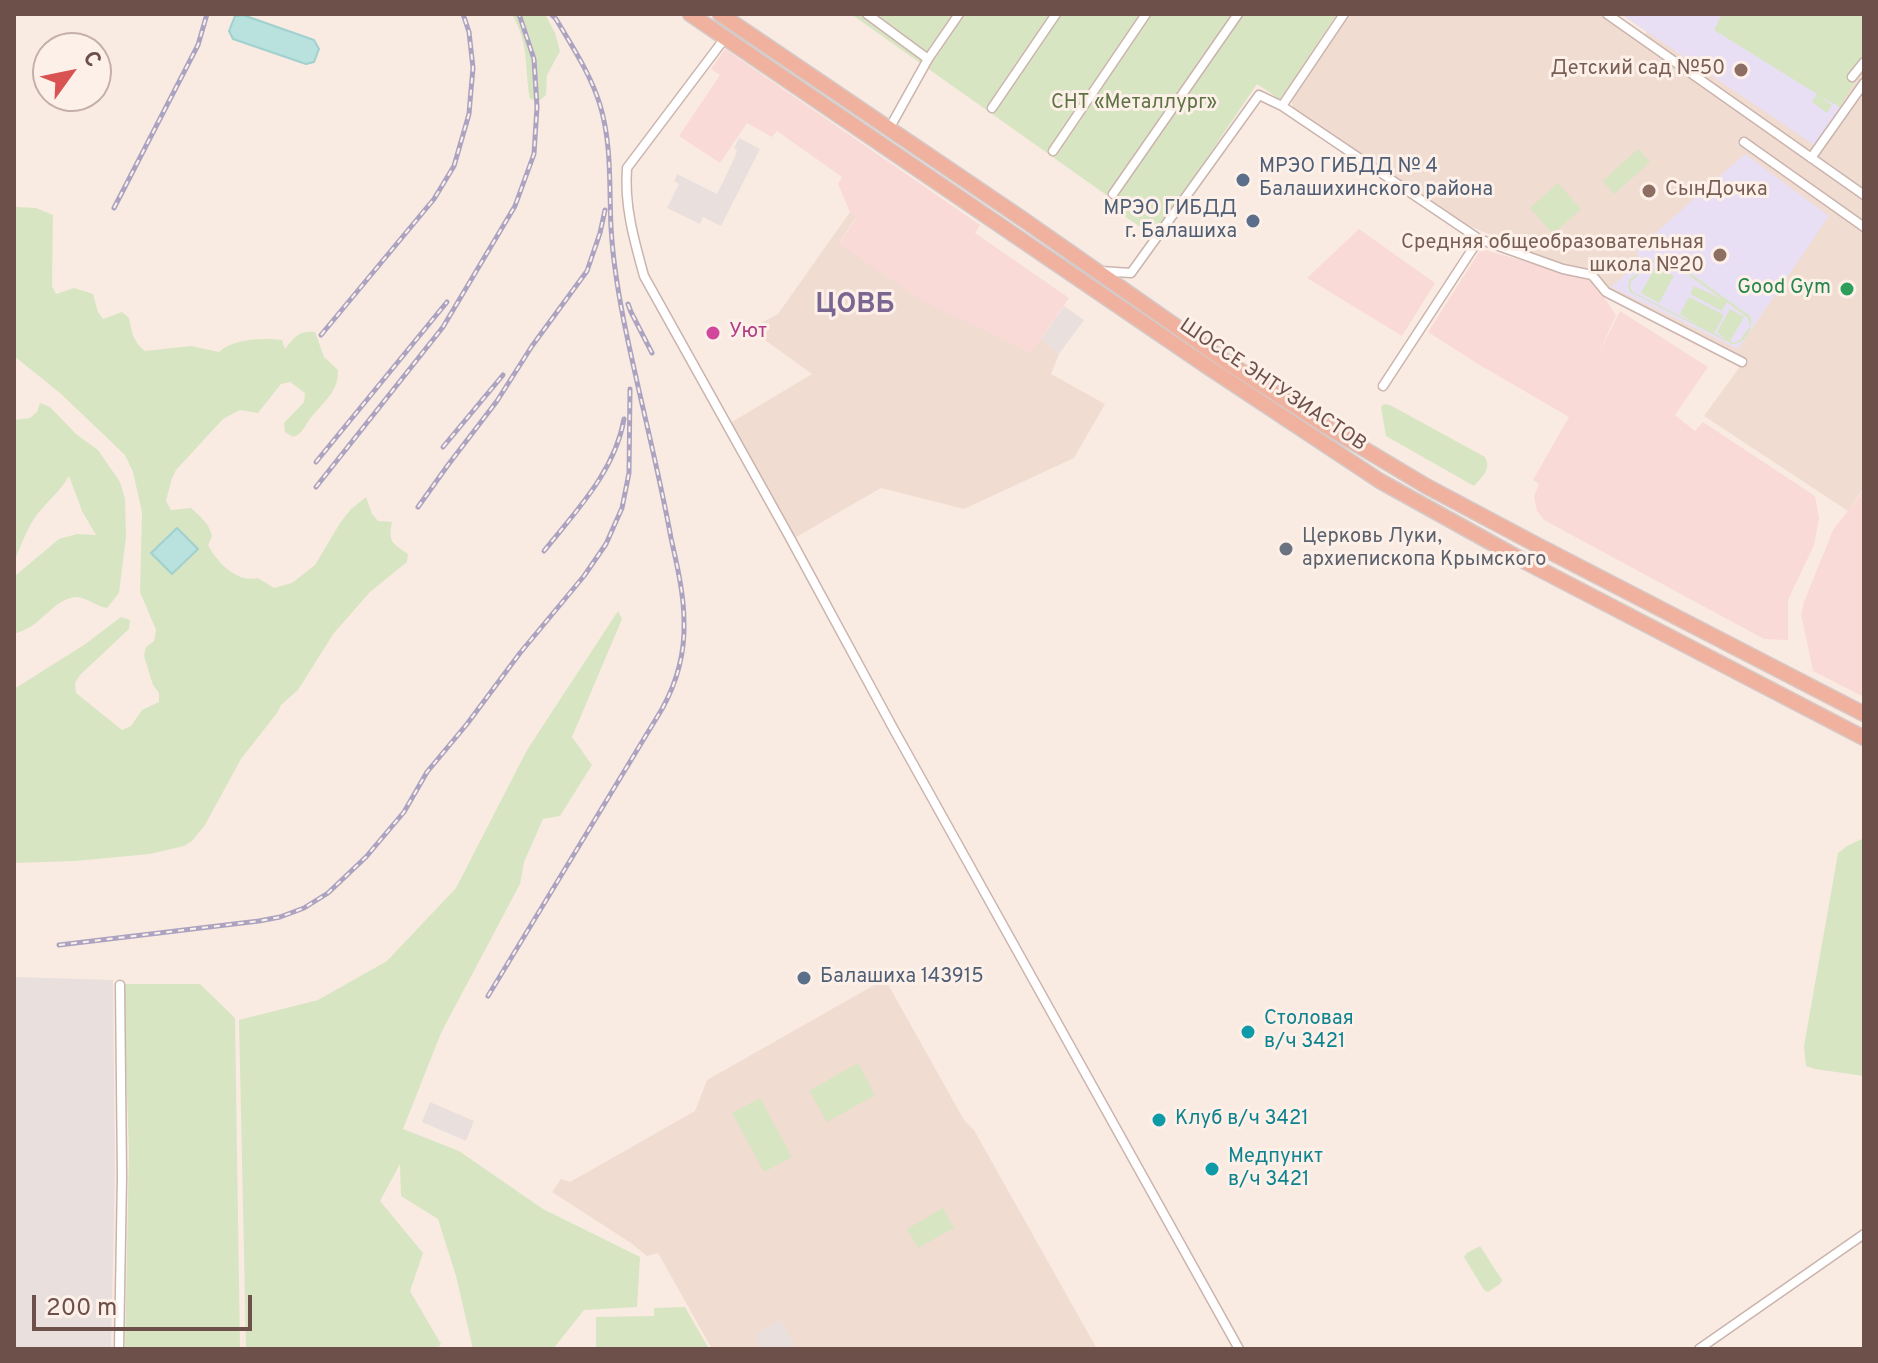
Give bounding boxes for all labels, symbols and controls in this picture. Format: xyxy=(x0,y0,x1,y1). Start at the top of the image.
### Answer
north arrow xyxy=(32,32,112,112)
text: С xyxy=(76,46,106,73)
place label: Детский сад №50 xyxy=(1551,58,1725,82)
marker: Детский сад №50 xyxy=(1732,61,1750,79)
park label: СНТ «Металлург» xyxy=(1051,92,1217,116)
place label: МРЭО ГИБДД № 4 Балашихинского района xyxy=(1259,156,1493,203)
marker: МРЭО ГИБДД № 4 Балашихинского района xyxy=(1234,171,1252,189)
place label: СынДочка xyxy=(1665,179,1768,203)
marker: СынДочка xyxy=(1640,182,1658,200)
place label: МРЭО ГИБДД г. Балашиха xyxy=(1103,198,1237,245)
marker: МРЭО ГИБДД г. Балашиха xyxy=(1244,212,1262,230)
place label: Средняя общеобразовательная школа №20 xyxy=(1401,232,1704,279)
marker: Средняя общеобразовательная школа №20 xyxy=(1711,246,1729,264)
place label: Good Gym xyxy=(1737,277,1831,301)
marker: Good Gym xyxy=(1838,280,1856,298)
district label: ЦОВБ xyxy=(815,289,895,323)
street label: ШОССЕ ЭНТУЗИАСТОВ xyxy=(1174,315,1370,457)
place label: Уют xyxy=(729,321,767,345)
marker: Уют xyxy=(704,324,722,342)
place label: Церковь Луки, архиепископа Крымского xyxy=(1302,526,1546,573)
marker: Церковь Луки, архиепископа Крымского xyxy=(1277,540,1295,558)
place label: Балашиха 143915 xyxy=(820,966,984,990)
marker: Балашиха 143915 xyxy=(795,969,813,987)
place label: Столовая в/ч 3421 xyxy=(1264,1008,1354,1055)
marker: Столовая в/ч 3421 xyxy=(1239,1023,1257,1041)
place label: Клуб в/ч 3421 xyxy=(1175,1108,1309,1132)
marker: Клуб в/ч 3421 xyxy=(1150,1111,1168,1129)
place label: Медпункт в/ч 3421 xyxy=(1228,1146,1323,1193)
marker: Медпункт в/ч 3421 xyxy=(1203,1160,1221,1178)
scale bar xyxy=(36,1279,256,1329)
text: 200 m xyxy=(46,1294,117,1324)

